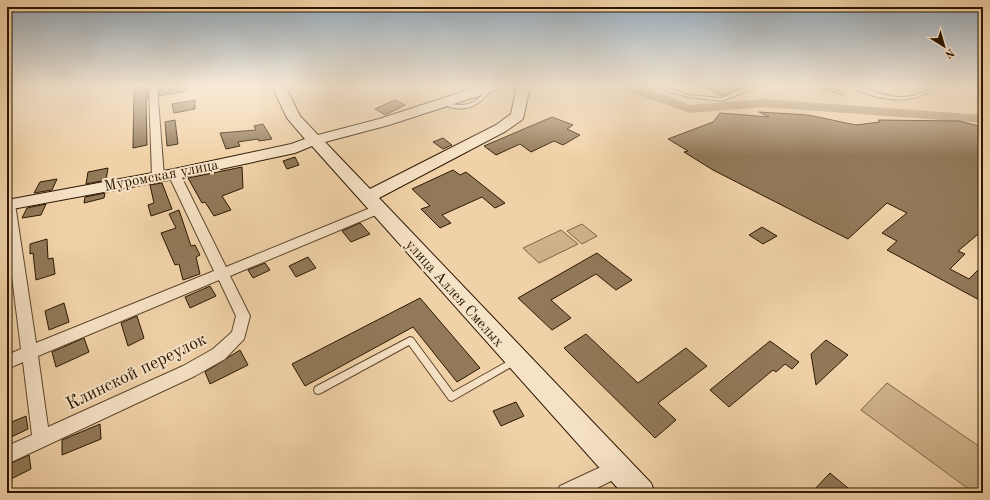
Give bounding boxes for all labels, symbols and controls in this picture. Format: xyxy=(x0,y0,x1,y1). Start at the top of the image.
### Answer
north arrow xyxy=(924,26,964,66)
text: N xyxy=(942,46,956,60)
street label: Муромская улица xyxy=(103,158,220,195)
street label: улица Аллея Смелых xyxy=(402,237,506,351)
street label: Клинской переулок xyxy=(63,330,209,414)

